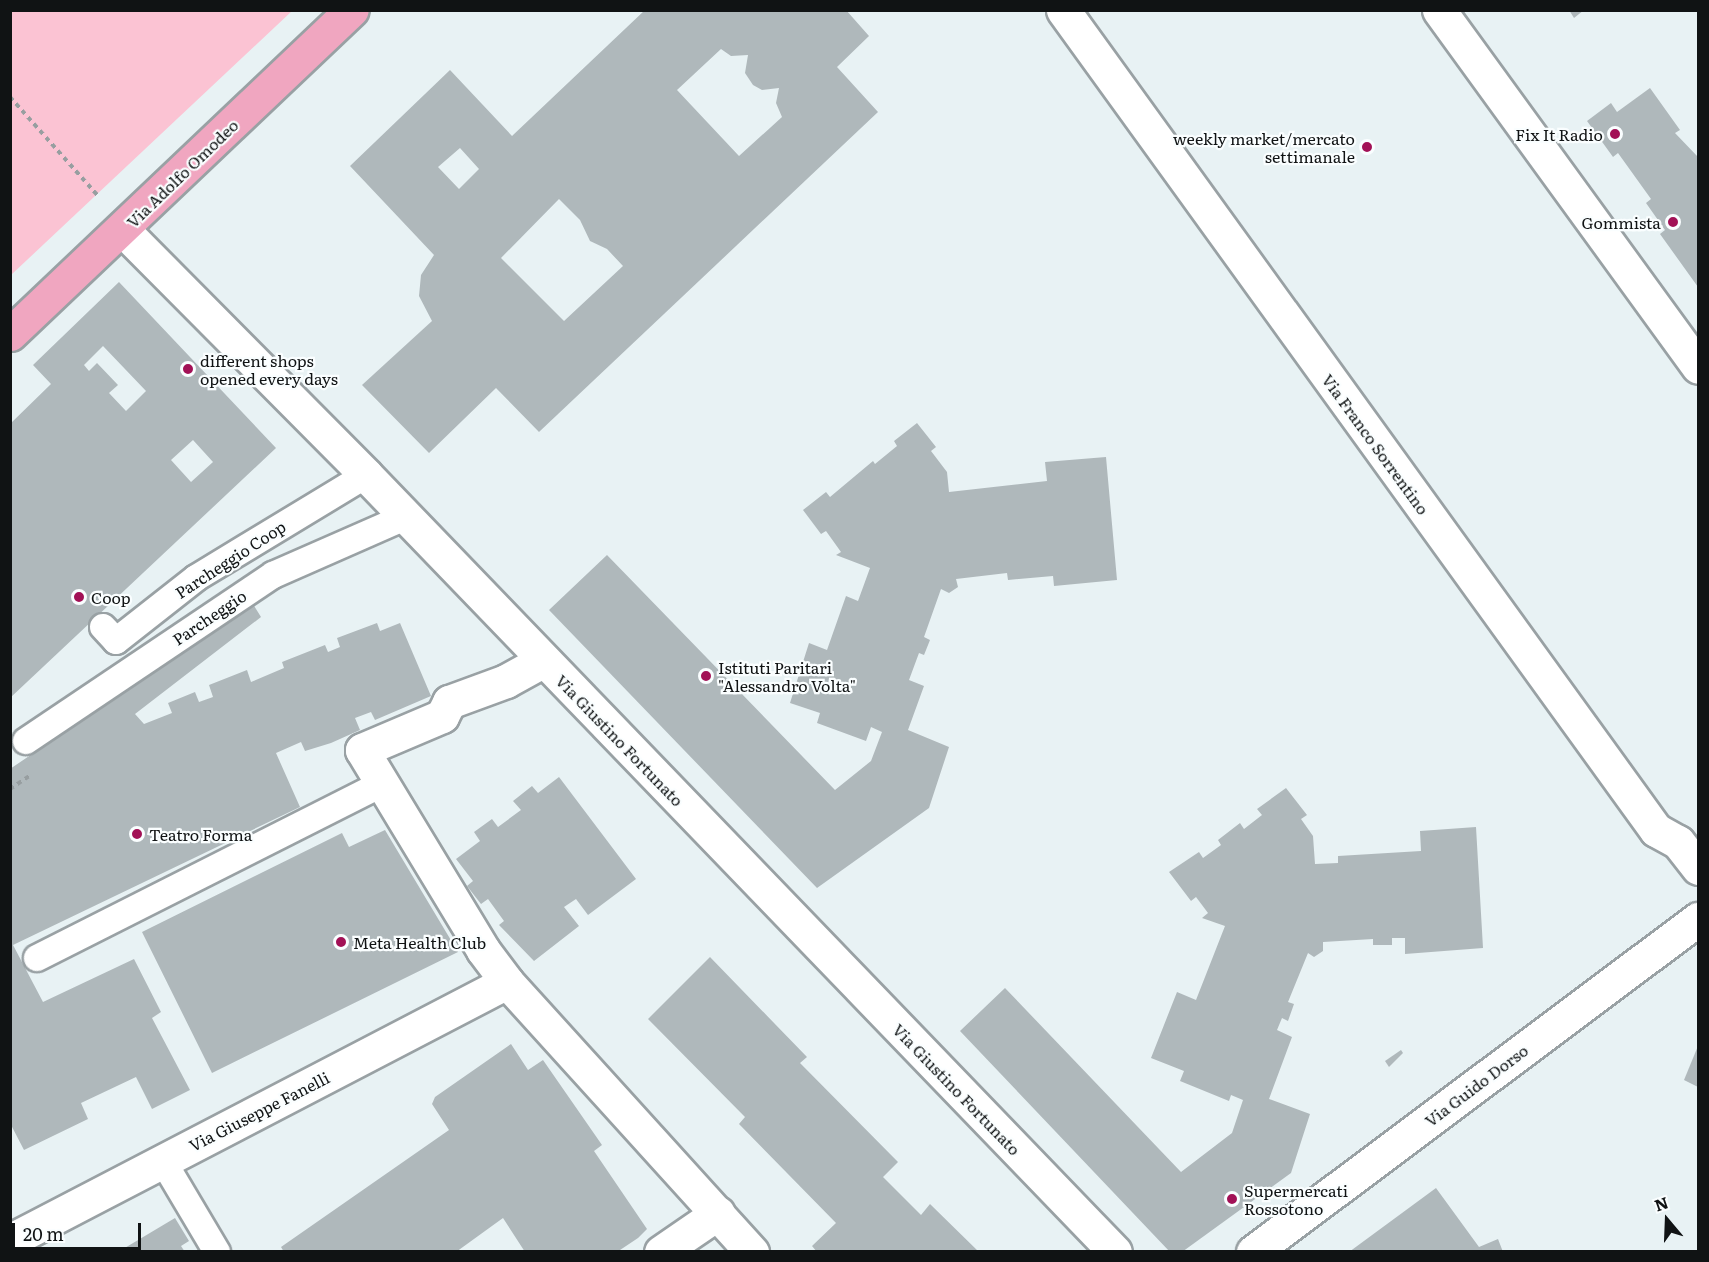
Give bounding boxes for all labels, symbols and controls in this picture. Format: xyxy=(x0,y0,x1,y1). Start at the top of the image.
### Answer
street label: Via Adolfo Omodeo xyxy=(122,115,242,231)
place label: Fix It Radio xyxy=(1515,124,1603,144)
marker: Fix It Radio xyxy=(1608,127,1622,141)
place label: weekly market/mercato settimanale xyxy=(1173,128,1355,166)
marker: weekly market/mercato settimanale xyxy=(1360,140,1374,154)
place label: Gommista xyxy=(1582,212,1661,232)
marker: Gommista xyxy=(1666,215,1680,229)
place label: different shops opened every days xyxy=(200,350,338,388)
marker: different shops opened every days xyxy=(181,362,195,376)
street label: Via Franco Sorrentino xyxy=(1319,370,1433,518)
street label: Parcheggio Coop xyxy=(171,516,289,602)
street label: Parcheggio xyxy=(169,585,249,649)
place label: Coop xyxy=(91,587,131,607)
marker: Coop xyxy=(72,590,86,604)
place label: Istituti Paritari "Alessandro Volta" xyxy=(718,657,856,695)
marker: Istituti Paritari "Alessandro Volta" xyxy=(699,669,713,683)
street label: Via Giustino Fortunato xyxy=(552,670,688,810)
place label: Teatro Forma xyxy=(149,824,252,844)
marker: Teatro Forma xyxy=(130,827,144,841)
place label: Meta Health Club xyxy=(353,932,486,952)
marker: Meta Health Club xyxy=(334,935,348,949)
street label: Via Giustino Fortunato xyxy=(889,1019,1025,1159)
street label: Via Guido Dorso xyxy=(1421,1040,1531,1130)
street label: Via Giuseppe Fanelli xyxy=(186,1067,332,1155)
place label: Supermercati Rossotono xyxy=(1244,1180,1348,1218)
text: N xyxy=(1651,1189,1671,1217)
north arrow xyxy=(1637,1190,1697,1250)
marker: Supermercati Rossotono xyxy=(1225,1192,1239,1206)
scale bar xyxy=(15,1211,144,1249)
text: 20 m xyxy=(23,1220,64,1247)

